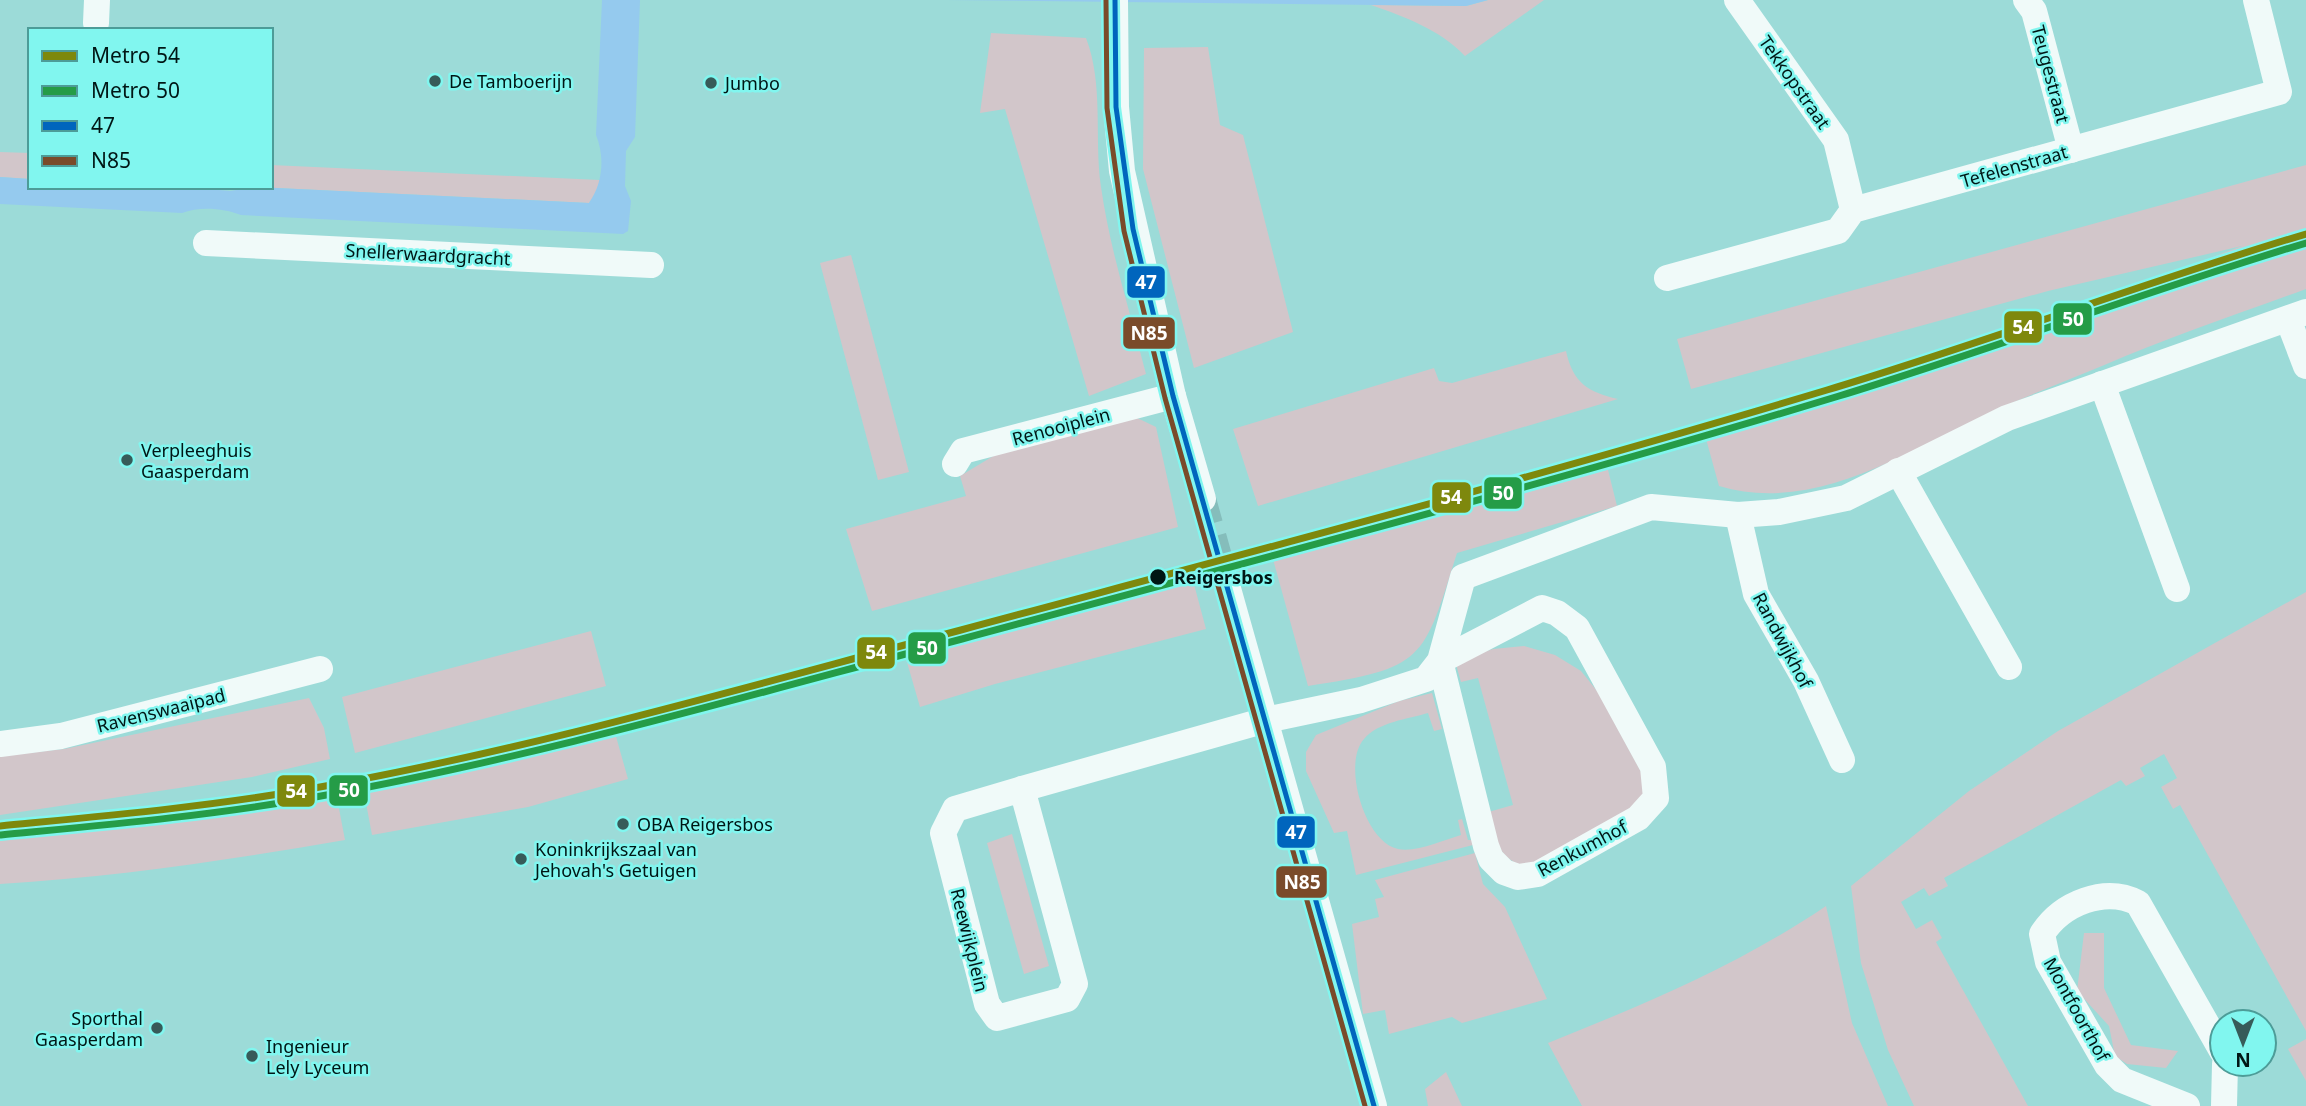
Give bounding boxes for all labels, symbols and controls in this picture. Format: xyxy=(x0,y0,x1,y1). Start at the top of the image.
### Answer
street label: Teugestraat xyxy=(2026,23,2076,126)
legend xyxy=(28,28,273,189)
street label: Tekkopstraat xyxy=(1754,30,1836,134)
text: Metro 54 xyxy=(91,41,180,69)
place label: De Tamboerijn xyxy=(449,69,572,93)
place label: Jumbo xyxy=(723,71,780,95)
marker: De Tamboerijn xyxy=(427,73,443,89)
marker: Jumbo xyxy=(703,75,719,91)
text: Metro 50 xyxy=(91,76,180,104)
text: 47 xyxy=(91,111,115,139)
street label: Tefelenstraat xyxy=(1958,139,2071,193)
text: N85 xyxy=(91,146,131,174)
street label: Snellerwaardgracht xyxy=(345,238,512,270)
line badge: 47 xyxy=(1126,265,1166,299)
text: 47 xyxy=(1135,269,1157,295)
line badge: 50 xyxy=(2052,302,2093,336)
text: 50 xyxy=(2062,306,2084,332)
line badge: 54 xyxy=(2003,310,2043,344)
text: 54 xyxy=(2012,314,2034,340)
line badge: N85 xyxy=(1122,316,1176,350)
text: N85 xyxy=(1130,320,1168,346)
street label: Renooiplein xyxy=(1009,401,1113,451)
place label: Verpleeghuis Gaasperdam xyxy=(141,438,252,483)
marker: Verpleeghuis Gaasperdam xyxy=(119,452,135,468)
line badge: 50 xyxy=(1483,476,1523,510)
text: 50 xyxy=(1492,480,1514,506)
line badge: 54 xyxy=(1431,481,1472,514)
text: 54 xyxy=(1440,484,1462,510)
place label: Reigersbos xyxy=(1174,565,1273,589)
marker: Reigersbos xyxy=(1148,567,1168,587)
street label: Randwijkhof xyxy=(1748,588,1819,693)
line badge: 50 xyxy=(907,631,947,665)
text: 50 xyxy=(916,635,938,661)
line badge: 54 xyxy=(856,636,896,670)
text: 54 xyxy=(865,639,887,665)
street label: Ravenswaaipad xyxy=(94,682,228,738)
line badge: 54 xyxy=(276,774,316,808)
line badge: 50 xyxy=(328,774,369,807)
text: 50 xyxy=(338,777,360,803)
text: 54 xyxy=(285,778,307,804)
place label: OBA Reigersbos xyxy=(637,812,773,836)
street label: Renkumhof xyxy=(1533,814,1632,882)
line badge: 47 xyxy=(1276,815,1316,849)
marker: OBA Reigersbos xyxy=(615,816,631,832)
text: 47 xyxy=(1285,819,1307,845)
place label: Koninkrijkszaal van Jehovah's Getuigen xyxy=(533,837,697,882)
marker: Koninkrijkszaal van Jehovah's Getuigen xyxy=(513,851,529,867)
line badge: N85 xyxy=(1275,865,1328,899)
text: N85 xyxy=(1283,869,1321,895)
street label: Reewijkplein xyxy=(946,886,994,994)
street label: Montfoorthof xyxy=(2039,953,2116,1066)
place label: Sporthal Gaasperdam xyxy=(35,1006,143,1051)
north arrow xyxy=(2208,1008,2278,1078)
marker: Sporthal Gaasperdam xyxy=(149,1020,165,1036)
place label: Ingenieur Lely Lyceum xyxy=(266,1034,369,1079)
text: N xyxy=(2235,1047,2251,1073)
marker: Ingenieur Lely Lyceum xyxy=(244,1048,260,1064)

